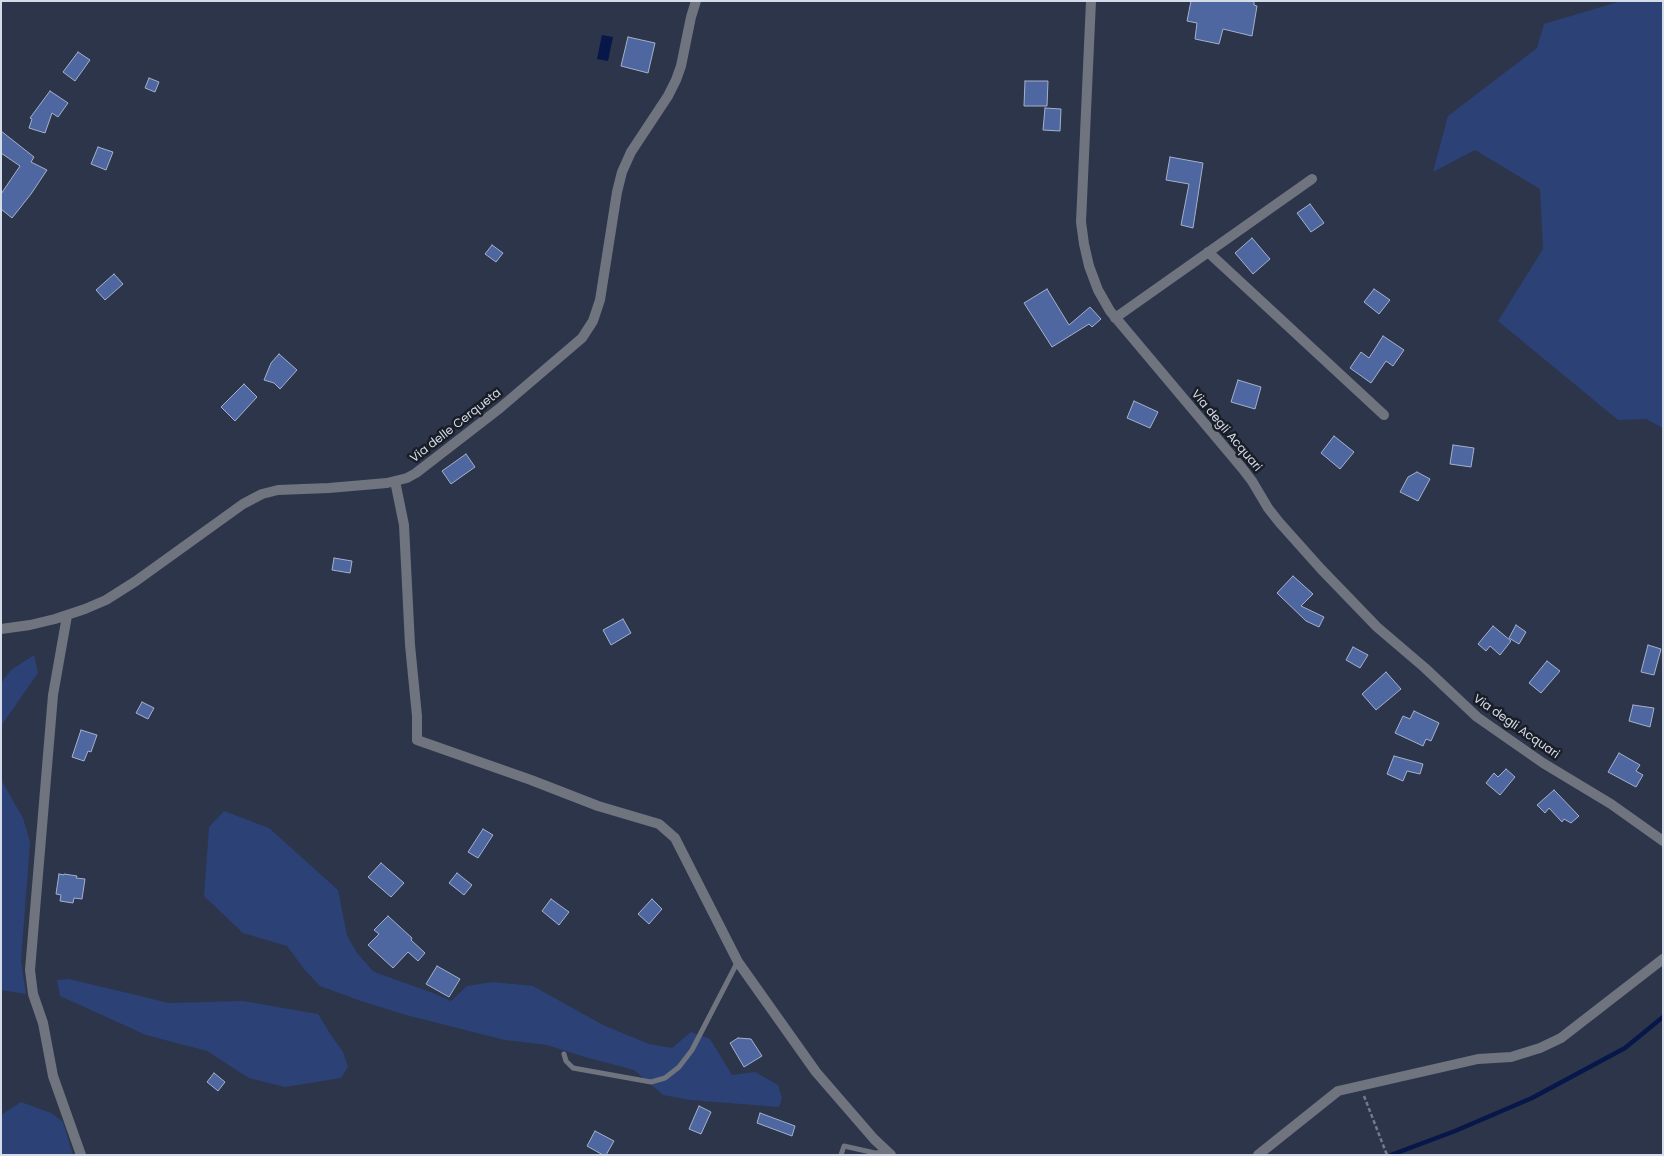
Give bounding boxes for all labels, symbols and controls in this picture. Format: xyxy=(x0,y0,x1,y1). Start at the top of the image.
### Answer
street label: Via delle Cerqueta xyxy=(408,386,504,466)
street label: Via degli Acquari xyxy=(1188,387,1264,475)
street label: Via degli Acquari xyxy=(1470,692,1562,762)

